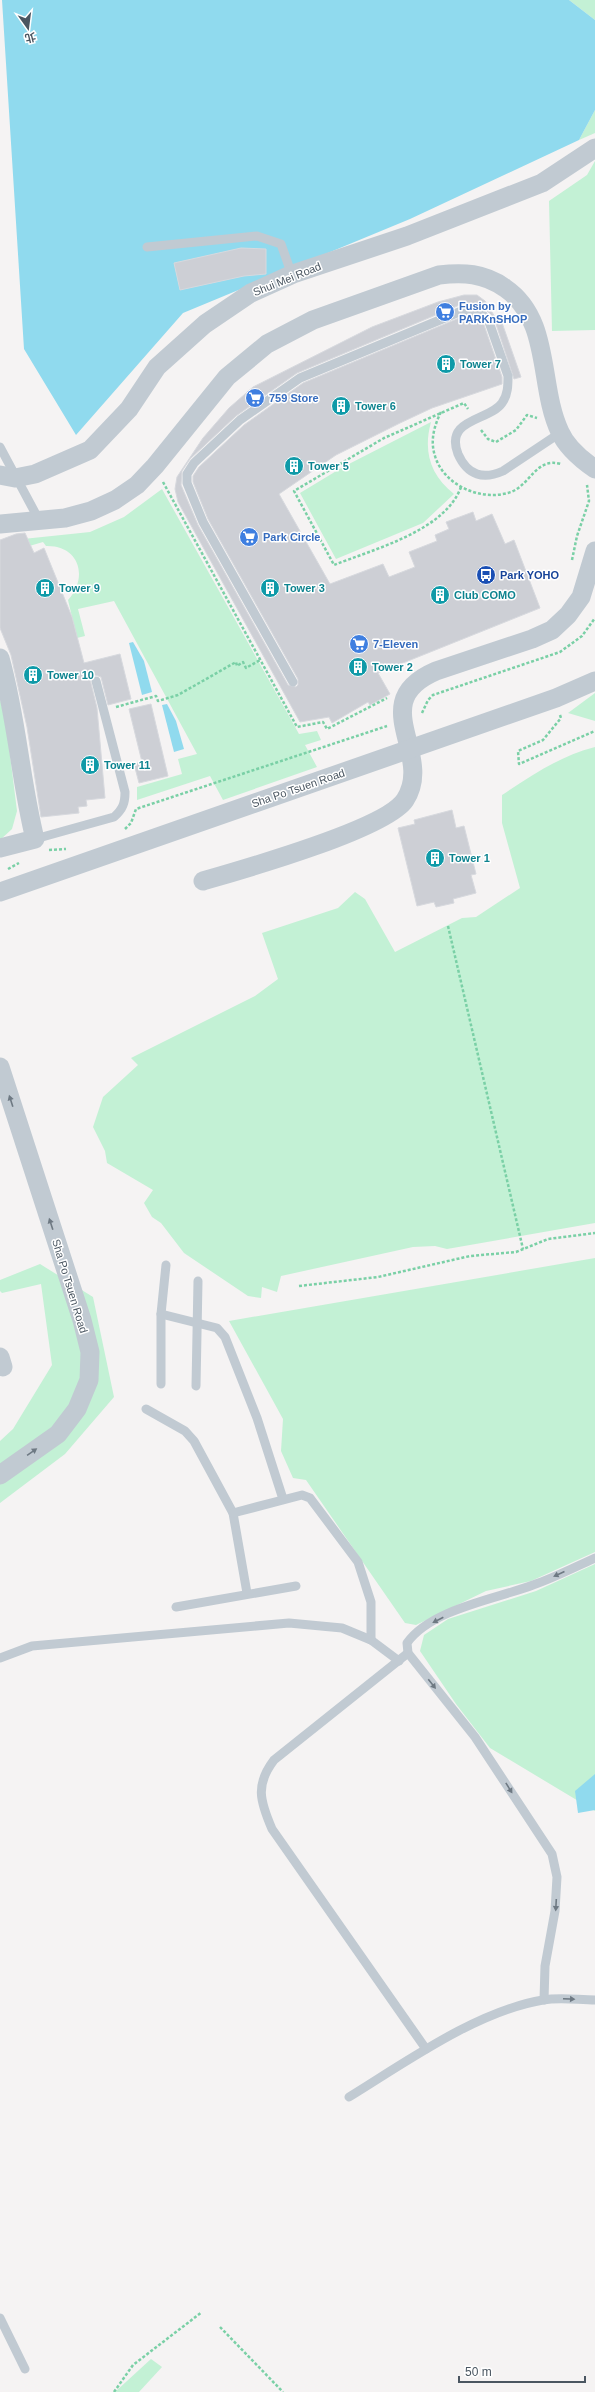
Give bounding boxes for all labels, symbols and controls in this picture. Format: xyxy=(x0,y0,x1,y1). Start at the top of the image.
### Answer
north arrow xyxy=(8,8,48,48)
text: 北 xyxy=(24,31,37,45)
street label: Shui Mei Road xyxy=(251,260,323,298)
place label: Fusion by PARKnSHOP xyxy=(459,300,527,325)
supermarket icon: Fusion by PARKnSHOP xyxy=(434,301,456,323)
building icon: Tower 7 xyxy=(435,353,457,375)
place label: Tower 7 xyxy=(460,358,501,370)
supermarket icon: 759 Store xyxy=(244,387,266,409)
place label: 759 Store xyxy=(269,392,319,404)
building icon: Tower 6 xyxy=(330,395,352,417)
place label: Tower 6 xyxy=(355,400,396,412)
building icon: Tower 5 xyxy=(283,455,305,477)
place label: Tower 5 xyxy=(308,460,349,472)
supermarket icon: Park Circle xyxy=(238,526,260,548)
place label: Park Circle xyxy=(263,531,320,543)
bus stop icon: Park YOHO xyxy=(475,564,497,586)
place label: Park YOHO xyxy=(500,569,560,581)
building icon: Tower 9 xyxy=(34,577,56,599)
building icon: Tower 3 xyxy=(259,577,281,599)
place label: Tower 9 xyxy=(59,582,100,594)
place label: Tower 3 xyxy=(284,582,325,594)
building icon: Club COMO xyxy=(429,584,451,606)
place label: Club COMO xyxy=(454,589,516,601)
supermarket icon: 7-Eleven xyxy=(348,633,370,655)
place label: 7-Eleven xyxy=(373,638,419,650)
building icon: Tower 2 xyxy=(347,656,369,678)
place label: Tower 2 xyxy=(372,661,413,673)
building icon: Tower 10 xyxy=(22,664,44,686)
place label: Tower 10 xyxy=(47,669,94,681)
building icon: Tower 11 xyxy=(79,754,101,776)
place label: Tower 11 xyxy=(104,759,150,771)
street label: Sha Po Tsuen Road xyxy=(250,766,346,810)
building icon: Tower 1 xyxy=(424,847,446,869)
place label: Tower 1 xyxy=(449,852,490,864)
one-way arrow xyxy=(8,1095,14,1107)
one-way arrow xyxy=(48,1218,54,1230)
street label: Sha Po Tsuen Road xyxy=(50,1238,90,1334)
one-way arrow xyxy=(27,1448,37,1456)
one-way arrow xyxy=(554,1571,565,1577)
one-way arrow xyxy=(432,1616,444,1623)
one-way arrow xyxy=(428,1679,436,1689)
one-way arrow xyxy=(506,1783,513,1794)
one-way arrow xyxy=(552,1899,559,1911)
one-way arrow xyxy=(563,1996,576,2002)
scale bar xyxy=(459,2358,585,2384)
text: 50 m xyxy=(465,2365,492,2379)

